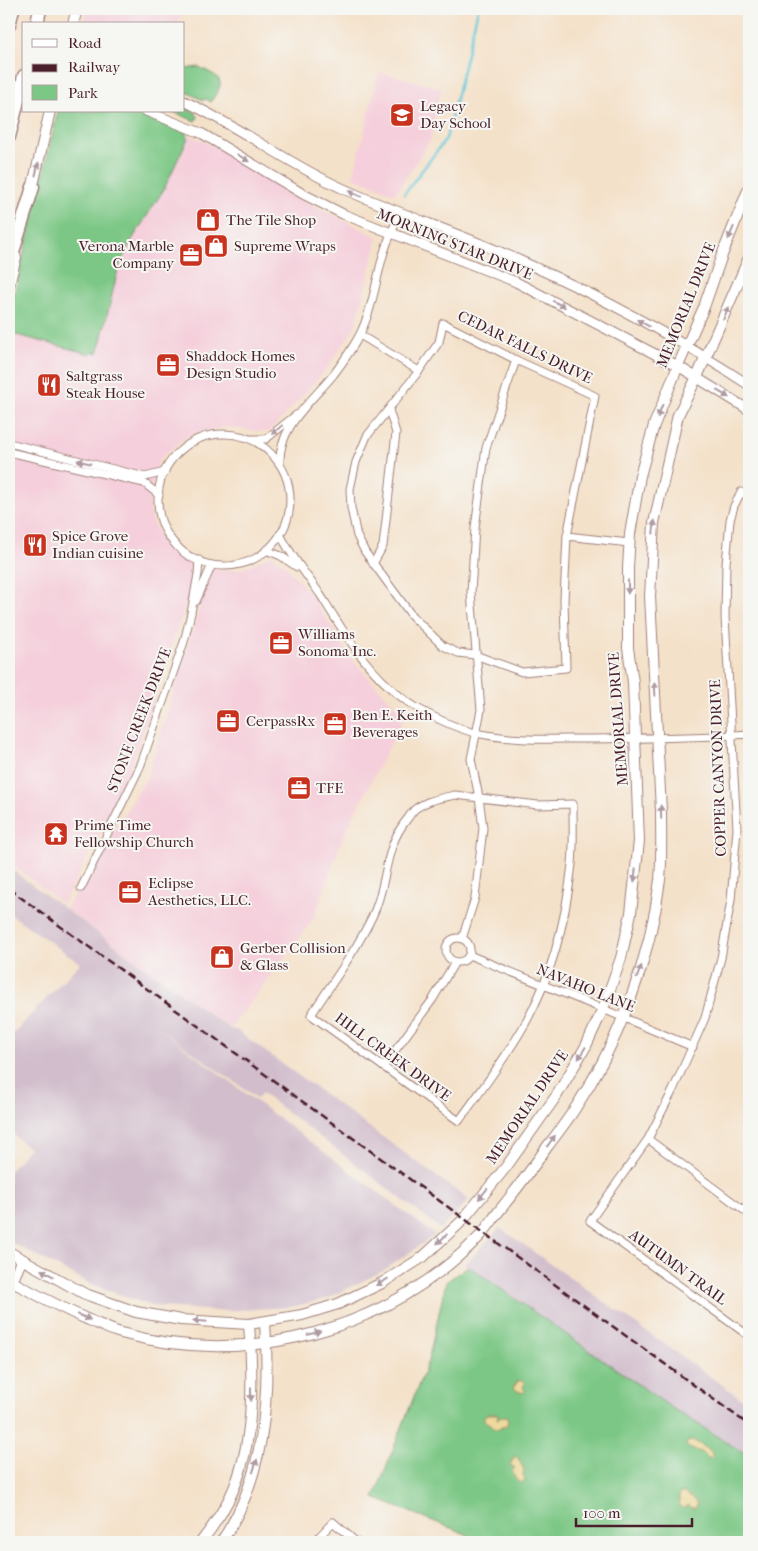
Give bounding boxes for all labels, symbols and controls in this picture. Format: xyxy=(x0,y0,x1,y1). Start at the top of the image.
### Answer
legend xyxy=(22,22,185,112)
text: Road xyxy=(68,34,102,52)
text: Railway xyxy=(68,58,121,76)
text: Park xyxy=(68,84,98,102)
place label: Legacy Day School xyxy=(420,97,491,132)
school or university icon: Legacy Day School xyxy=(389,102,415,128)
one-way arrow xyxy=(236,153,249,163)
one-way arrow xyxy=(33,162,41,177)
one-way arrow xyxy=(348,190,362,198)
street label: MORNING STAR DRIVE xyxy=(374,204,536,284)
shop icon: The Tile Shop xyxy=(195,207,221,233)
place label: The Tile Shop xyxy=(226,211,316,229)
one-way arrow xyxy=(726,226,734,240)
shop icon: Supreme Wraps xyxy=(203,233,229,259)
place label: Verona Marble Company xyxy=(78,237,175,272)
place label: Supreme Wraps xyxy=(234,237,336,255)
street label: MEMORIAL DRIVE xyxy=(653,240,719,370)
office icon: Verona Marble Company xyxy=(178,242,204,268)
one-way arrow xyxy=(552,300,567,308)
one-way arrow xyxy=(722,306,730,320)
street label: CEDAR FALLS DRIVE xyxy=(455,307,595,387)
one-way arrow xyxy=(636,318,650,327)
place label: Shaddock Homes Design Studio xyxy=(186,347,296,382)
office icon: Shaddock Homes Design Studio xyxy=(155,352,181,378)
place label: Saltgrass Steak House xyxy=(66,367,146,402)
restaurant icon: Saltgrass Steak House xyxy=(36,372,62,398)
one-way arrow xyxy=(717,389,730,398)
one-way arrow xyxy=(656,404,664,419)
one-way arrow xyxy=(272,424,284,436)
one-way arrow xyxy=(76,457,91,465)
one-way arrow xyxy=(650,519,658,535)
place label: Spice Grove Indian cuisine xyxy=(52,527,144,562)
restaurant icon: Spice Grove Indian cuisine xyxy=(22,532,48,558)
one-way arrow xyxy=(624,579,632,595)
place label: Williams Sonoma Inc. xyxy=(297,625,376,660)
office icon: Williams Sonoma Inc. xyxy=(268,630,294,656)
street label: STONE CREEK DRIVE xyxy=(103,645,175,795)
street label: MEMORIAL DRIVE xyxy=(604,652,632,786)
street label: COPPER CANYON DRIVE xyxy=(706,679,730,857)
one-way arrow xyxy=(651,681,659,697)
place label: Ben E. Keith Beverages xyxy=(352,706,433,741)
office icon: CerpassRx xyxy=(215,708,241,734)
office icon: Ben E. Keith Beverages xyxy=(322,711,348,737)
place label: CerpassRx xyxy=(246,712,315,730)
office icon: TFE xyxy=(286,775,312,801)
place label: TFE xyxy=(316,779,343,797)
one-way arrow xyxy=(657,803,665,819)
place label: Prime Time Fellowship Church xyxy=(74,816,194,851)
temple icon: Prime Time Fellowship Church xyxy=(43,821,69,847)
one-way arrow xyxy=(631,867,639,883)
place label: Eclipse Aesthetics, LLC. xyxy=(147,874,251,909)
office icon: Eclipse Aesthetics, LLC. xyxy=(117,879,143,905)
place label: Gerber Collision & Glass xyxy=(240,939,346,974)
shop icon: Gerber Collision & Glass xyxy=(209,944,235,970)
street label: NAVAHO LANE xyxy=(534,960,638,1016)
one-way arrow xyxy=(636,965,644,979)
street label: HILL CREEK DRIVE xyxy=(331,1009,455,1105)
street label: MEMORIAL DRIVE xyxy=(482,1046,572,1168)
one-way arrow xyxy=(577,1046,586,1059)
one-way arrow xyxy=(546,1134,556,1148)
one-way arrow xyxy=(478,1188,489,1201)
street label: AUTUMN TRAIL xyxy=(625,1225,730,1309)
one-way arrow xyxy=(437,1233,449,1245)
one-way arrow xyxy=(40,1269,54,1277)
one-way arrow xyxy=(375,1278,389,1287)
one-way arrow xyxy=(77,1314,91,1322)
one-way arrow xyxy=(192,1317,208,1325)
one-way arrow xyxy=(307,1328,322,1336)
one-way arrow xyxy=(247,1386,255,1402)
one-way arrow xyxy=(252,1459,259,1474)
scale bar xyxy=(576,1496,692,1528)
text: 100 m xyxy=(583,1504,621,1522)

